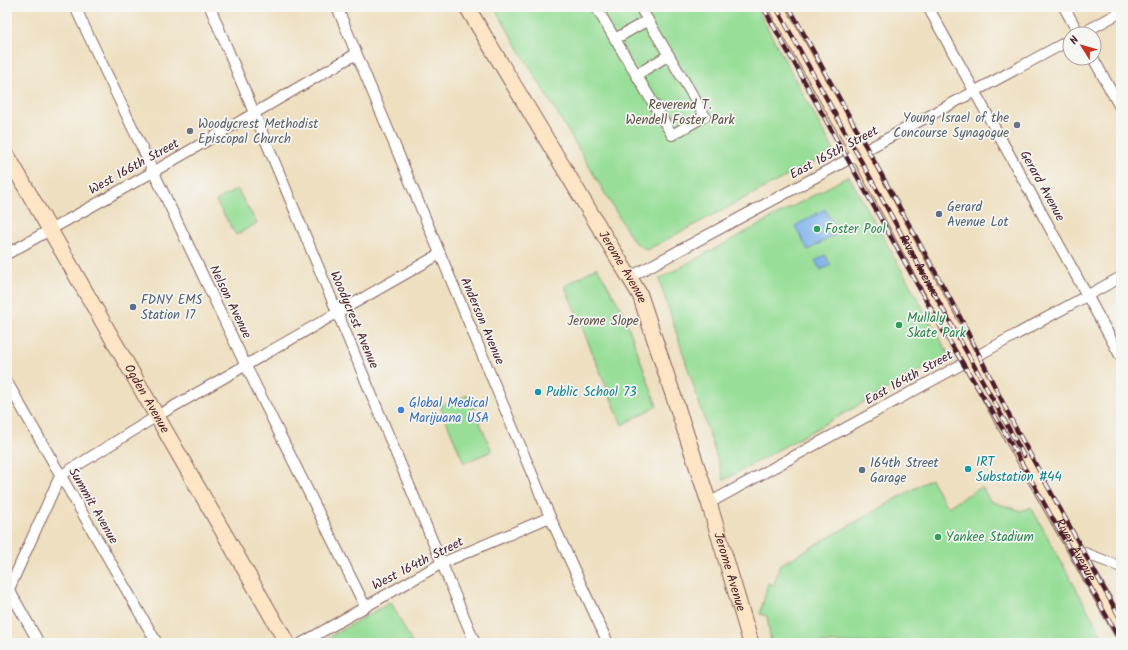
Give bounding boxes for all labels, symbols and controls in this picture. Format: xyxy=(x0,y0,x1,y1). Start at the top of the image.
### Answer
north arrow xyxy=(1062,26,1102,66)
text: N xyxy=(1066,32,1084,49)
park label: Reverend T. Wendell Foster Park xyxy=(625,95,735,131)
place label: Young Israel of the Concourse Synagogue xyxy=(893,108,1009,144)
place label: Woodycrest Methodist Episcopal Church xyxy=(198,114,319,150)
street label: East 165th Street xyxy=(786,120,883,185)
marker: Young Israel of the Concourse Synagogue xyxy=(1012,120,1022,130)
marker: Woodycrest Methodist Episcopal Church xyxy=(185,126,195,136)
street label: West 166th Street xyxy=(85,133,184,201)
street label: Gerard Avenue xyxy=(1014,147,1070,226)
place label: Gerard Avenue Lot xyxy=(947,197,1009,233)
marker: Gerard Avenue Lot xyxy=(934,209,944,219)
place label: Foster Pool xyxy=(825,219,886,240)
marker: Foster Pool xyxy=(812,224,822,234)
street label: Jerome Avenue xyxy=(593,226,653,306)
street label: River Avenue xyxy=(893,230,945,302)
street label: Nelson Avenue xyxy=(203,262,257,343)
street label: Woodycrest Avenue xyxy=(324,268,384,372)
street label: Anderson Avenue xyxy=(454,274,510,368)
place label: FDNY EMS Station 17 xyxy=(141,290,203,326)
marker: FDNY EMS Station 17 xyxy=(128,302,138,312)
place label: Mullaly Skate Park xyxy=(907,308,967,344)
park label: Jerome Slope xyxy=(567,311,639,332)
marker: Mullaly Skate Park xyxy=(894,320,904,330)
street label: East 164th Street xyxy=(861,345,958,411)
street label: Ogden Avenue xyxy=(119,360,175,437)
place label: Public School 73 xyxy=(546,382,637,403)
marker: Public School 73 xyxy=(533,387,543,397)
place label: Global Medical Marijuana USA xyxy=(409,393,489,429)
marker: Global Medical Marijuana USA xyxy=(396,405,406,415)
place label: IRT Substation #44 xyxy=(976,452,1062,488)
place label: 164th Street Garage xyxy=(870,453,940,489)
street label: Summit Avenue xyxy=(63,464,124,548)
marker: IRT Substation #44 xyxy=(963,464,973,474)
marker: 164th Street Garage xyxy=(857,465,867,475)
street label: River Avenue xyxy=(1049,514,1102,586)
place label: Yankee Stadium xyxy=(946,527,1034,548)
street label: Jerome Avenue xyxy=(708,530,752,614)
street label: West 164th Street xyxy=(368,531,468,596)
marker: Yankee Stadium xyxy=(933,532,943,542)

